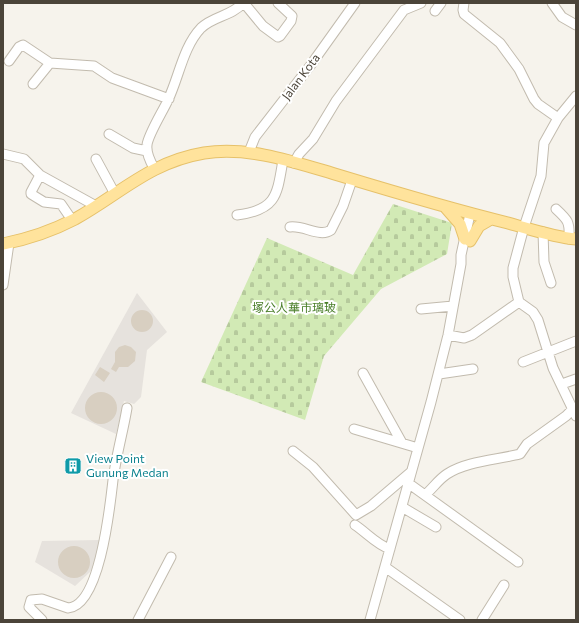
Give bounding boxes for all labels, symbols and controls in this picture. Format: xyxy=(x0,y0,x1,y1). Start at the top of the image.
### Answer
street label: Jalan Kota xyxy=(278,51,323,103)
park label: 塚公人華市璃玻 xyxy=(252,300,336,314)
place label: View Point Gunung Medan xyxy=(86,451,169,479)
building icon: View Point Gunung Medan xyxy=(63,456,83,476)

